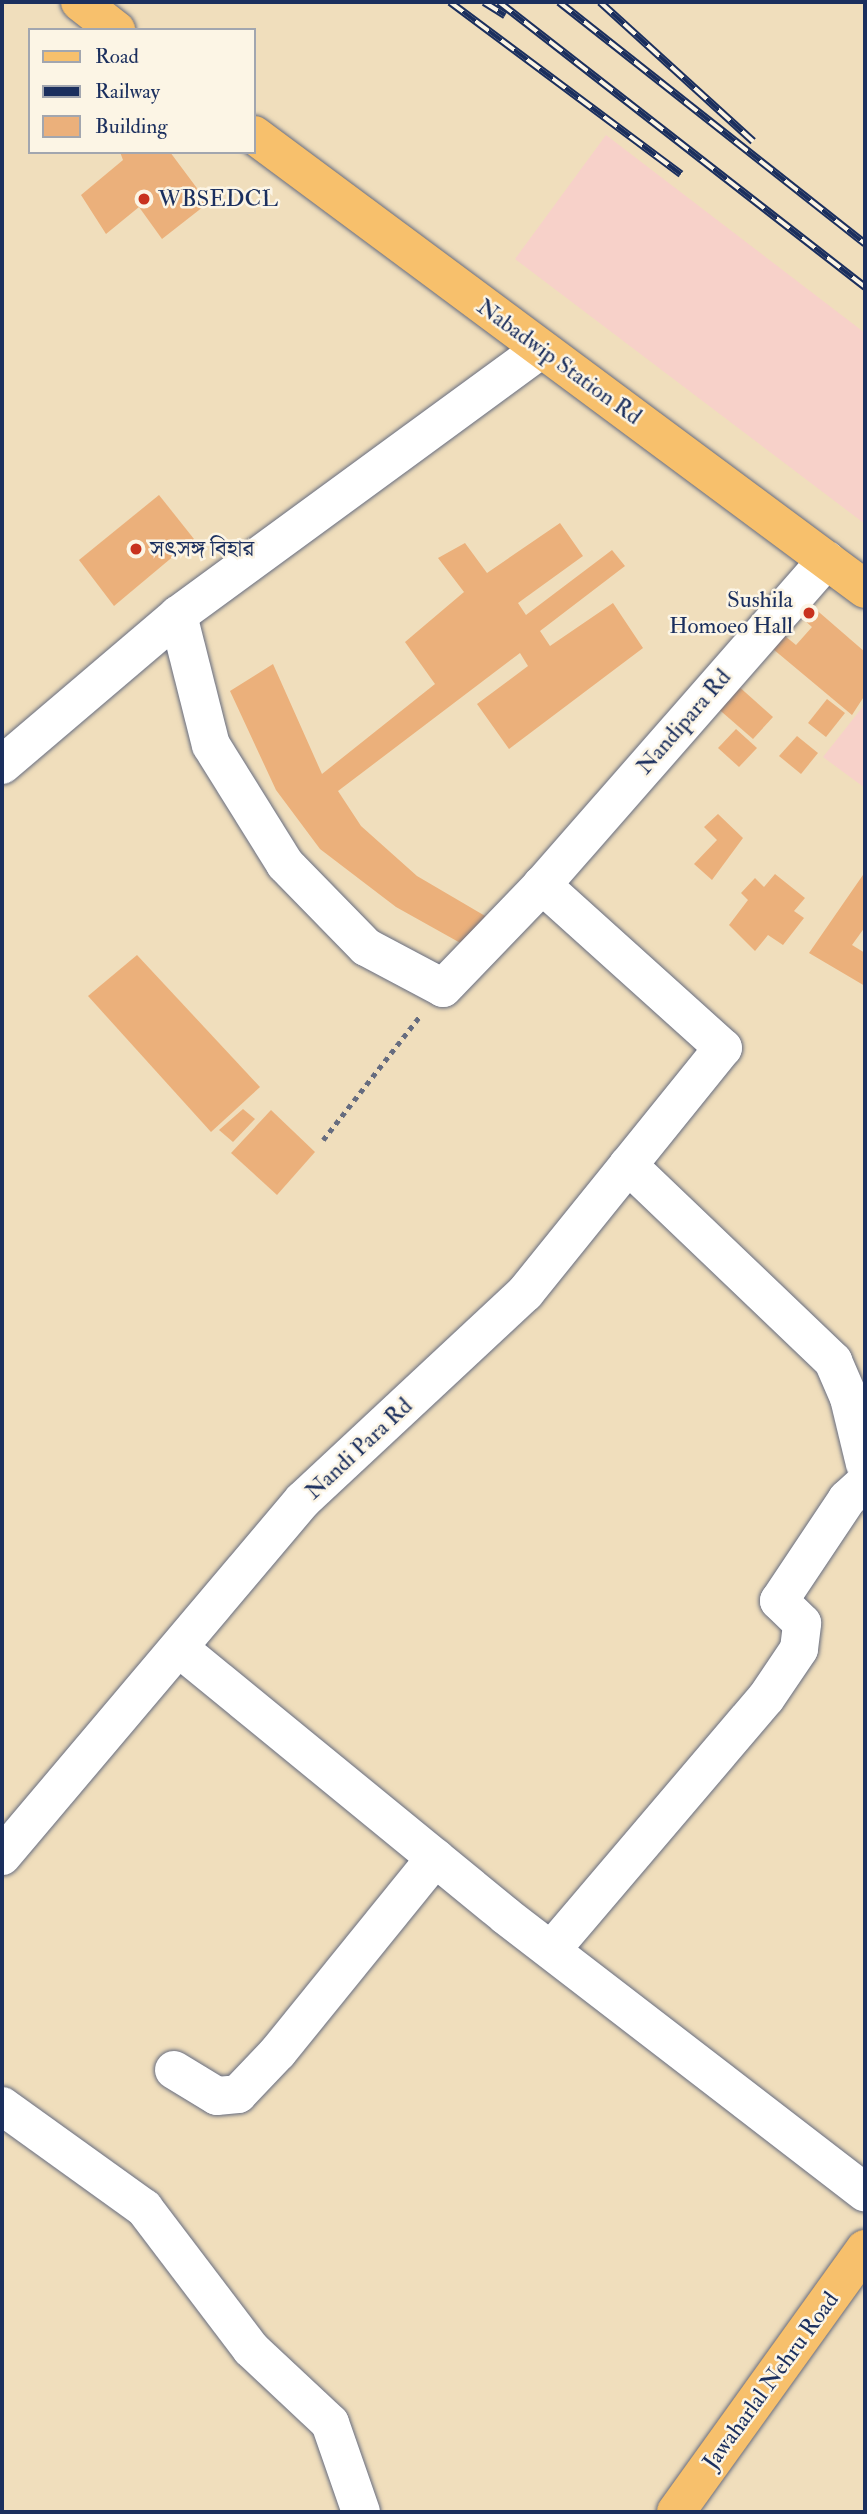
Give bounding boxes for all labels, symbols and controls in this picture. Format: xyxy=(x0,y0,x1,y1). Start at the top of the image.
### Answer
legend xyxy=(28,28,256,154)
text: Road xyxy=(95,43,139,70)
text: Railway xyxy=(95,78,160,105)
text: Building xyxy=(95,113,168,140)
place label: WBSEDCL xyxy=(158,185,278,213)
marker: WBSEDCL xyxy=(136,191,152,207)
street label: Nabadwip Station Rd xyxy=(471,293,647,431)
place label: সৎসঙ্গ বিহার xyxy=(150,535,254,563)
marker: সৎসঙ্গ বিহার xyxy=(128,541,144,557)
place label: Sushila Homoeo Hall xyxy=(669,586,793,640)
marker: Sushila Homoeo Hall xyxy=(799,603,819,623)
street label: Nandipara Rd xyxy=(631,664,737,780)
street label: Nandi Para Rd xyxy=(300,1392,418,1506)
street label: Jawaharlal Nehru Road xyxy=(697,2287,845,2475)

